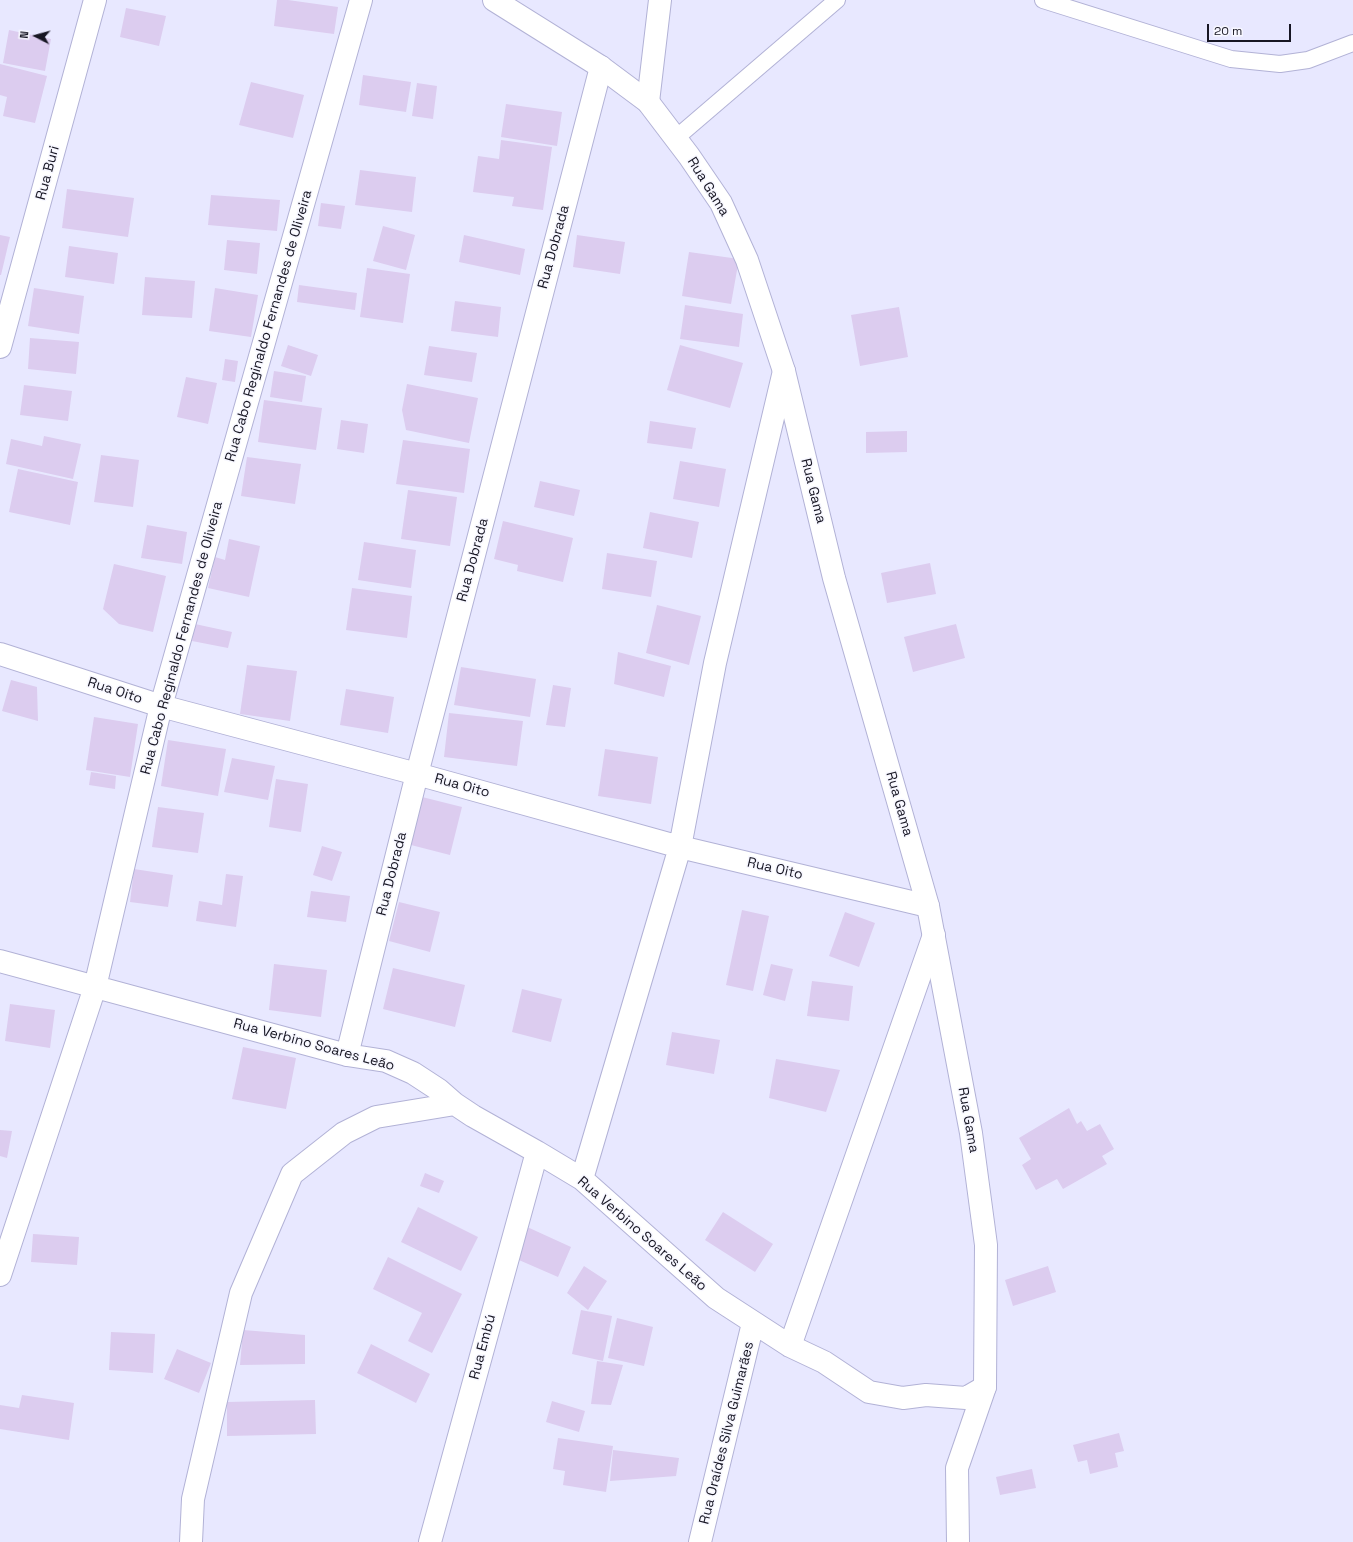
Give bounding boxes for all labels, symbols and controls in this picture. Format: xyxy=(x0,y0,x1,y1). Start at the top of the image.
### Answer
north arrow xyxy=(16,16,56,56)
scale bar xyxy=(1209,16,1293,42)
text: 20 m xyxy=(1214,23,1242,39)
text: N xyxy=(17,30,31,39)
street label: Rua Buri xyxy=(33,144,63,202)
street label: Rua Gama xyxy=(683,154,733,220)
street label: Rua Cabo Reginaldo Fernandes de Oliveira xyxy=(222,188,316,464)
street label: Rua Dobrada xyxy=(535,203,573,291)
street label: Rua Gama xyxy=(797,457,829,525)
street label: Rua Cabo Reginaldo Fernandes de Oliveira xyxy=(137,500,227,776)
street label: Rua Dobrada xyxy=(454,516,492,604)
street label: Rua Oito xyxy=(85,674,145,708)
street label: Rua Gama xyxy=(882,770,916,838)
street label: Rua Oito xyxy=(432,771,492,801)
street label: Rua Dobrada xyxy=(373,830,411,918)
street label: Rua Oito xyxy=(745,854,805,884)
street label: Rua Verbino Soares Leão xyxy=(232,1015,396,1075)
street label: Rua Gama xyxy=(954,1086,982,1154)
street label: Rua Verbino Soares Leão xyxy=(574,1173,710,1295)
street label: Rua Embú xyxy=(466,1313,500,1381)
street label: Rua Oraídes Silva Guimarães xyxy=(696,1340,758,1526)

